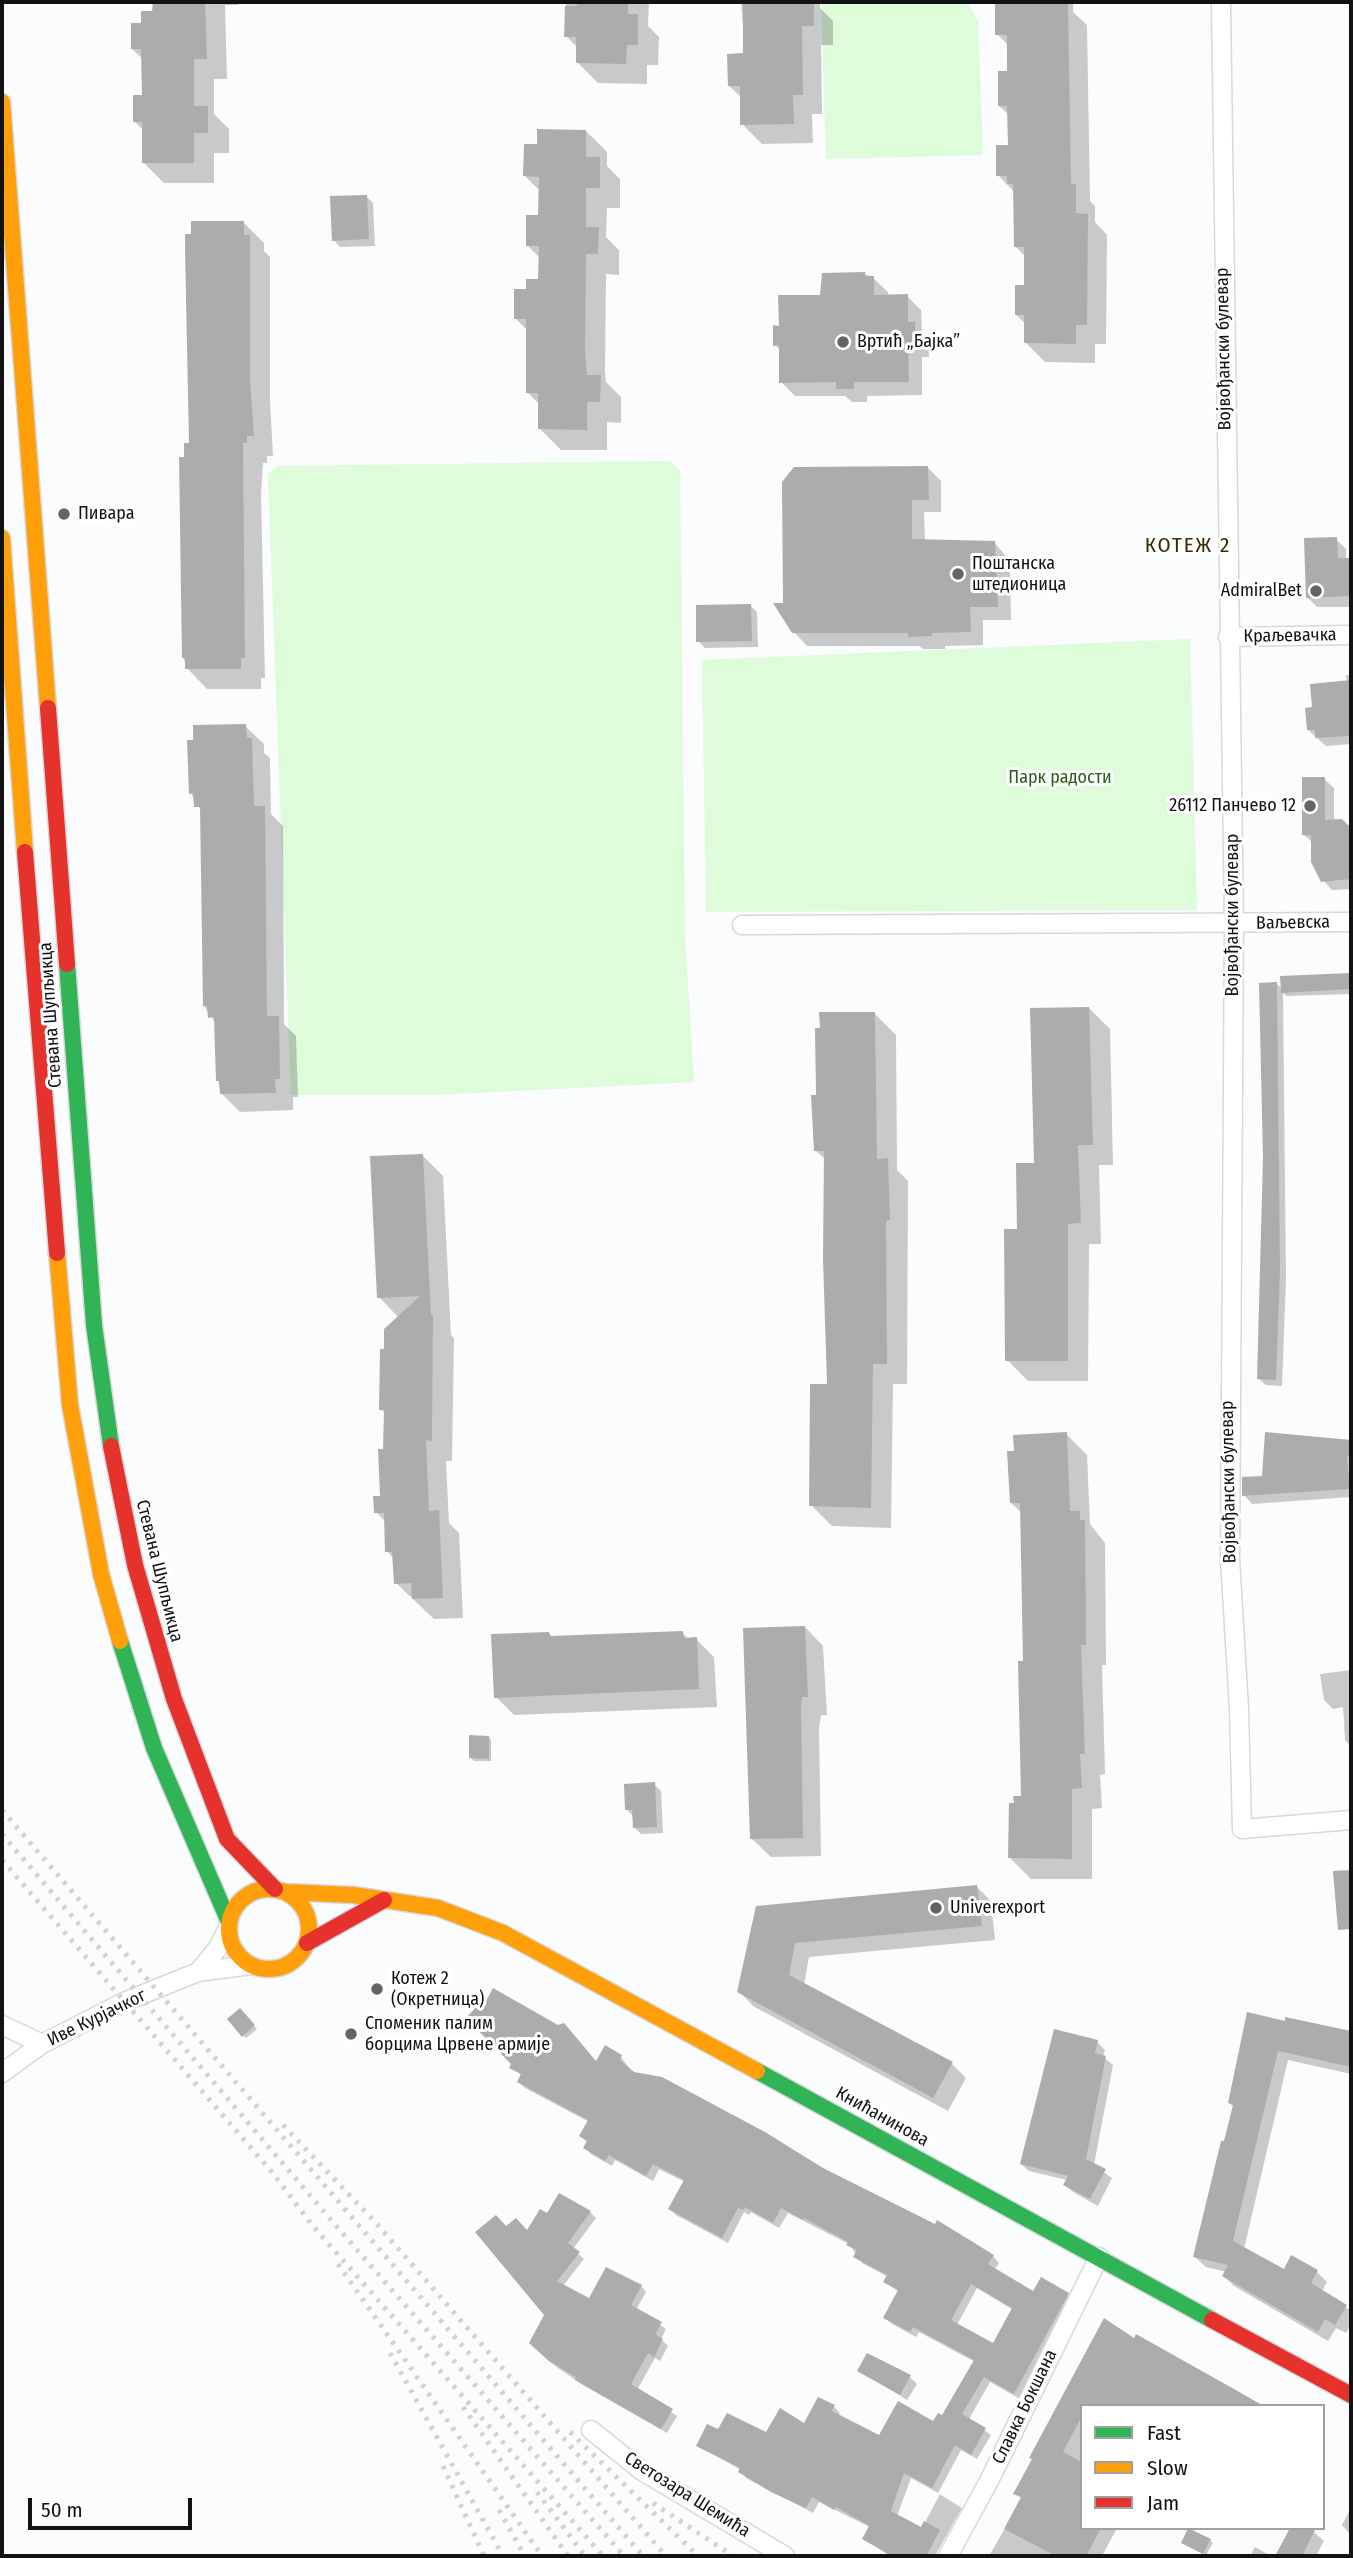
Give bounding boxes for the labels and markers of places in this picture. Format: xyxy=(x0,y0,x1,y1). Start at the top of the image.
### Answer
place label: Вртић „Бајка” xyxy=(857,331,960,353)
marker: Вртић „Бајка” xyxy=(835,334,851,350)
place label: Пивара xyxy=(78,503,134,525)
marker: Пивара xyxy=(56,506,72,522)
place label: Поштанска штедионица xyxy=(972,553,1066,596)
marker: Поштанска штедионица xyxy=(950,566,966,582)
place label: AdmiralBet xyxy=(1221,580,1302,602)
marker: AdmiralBet xyxy=(1308,583,1324,599)
place label: 26112 Панчево 12 xyxy=(1169,795,1296,817)
marker: 26112 Панчево 12 xyxy=(1302,798,1318,814)
place label: Univerexport xyxy=(950,1897,1045,1919)
marker: Univerexport xyxy=(928,1900,944,1916)
place label: Котеж 2 (Окретница) xyxy=(391,1968,484,2010)
marker: Котеж 2 (Окретница) xyxy=(369,1981,385,1997)
place label: Споменик палим борцима Црвене армије xyxy=(365,2013,550,2056)
marker: Споменик палим борцима Црвене армије xyxy=(343,2026,359,2042)

